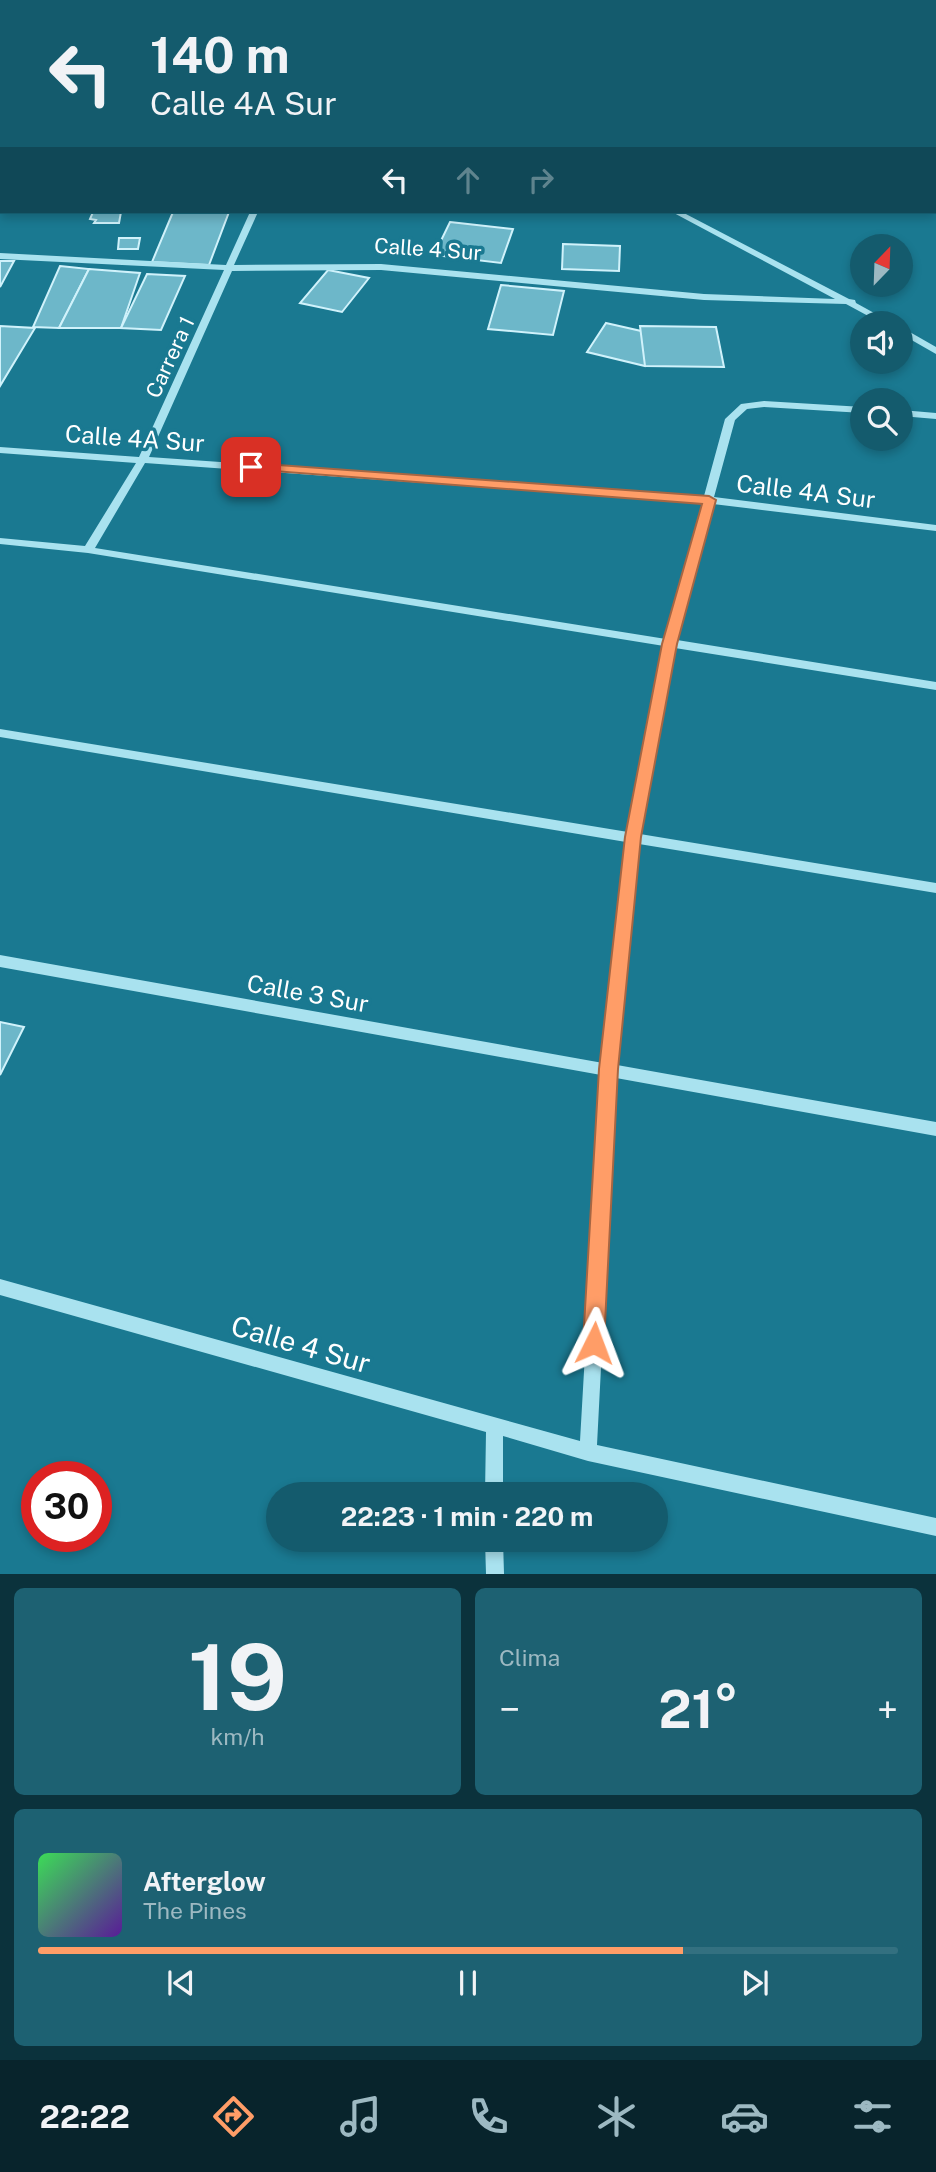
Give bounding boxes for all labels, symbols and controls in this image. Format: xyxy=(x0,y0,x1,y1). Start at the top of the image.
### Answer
text: 140 m xyxy=(150,26,290,84)
icon: left xyxy=(35,28,126,119)
text: Calle 4A Sur xyxy=(150,85,337,122)
icon: left xyxy=(376,161,414,199)
icon: ahead xyxy=(449,161,487,199)
icon: right xyxy=(522,161,560,199)
street label: Calle 4 Sur xyxy=(373,233,483,265)
north arrow xyxy=(850,234,914,298)
map controls xyxy=(850,234,913,451)
button: sound xyxy=(850,311,913,374)
street label: Carrera 1 xyxy=(140,312,200,402)
button: search xyxy=(850,388,913,451)
street label: Calle 4A Sur xyxy=(64,419,206,457)
pin xyxy=(221,437,281,497)
icon: arrive xyxy=(232,448,270,486)
street label: Calle 4A Sur xyxy=(735,469,877,513)
street label: Calle 3 Sur xyxy=(245,969,371,1017)
position arrow xyxy=(557,1306,631,1380)
street label: Calle 4 Sur xyxy=(228,1308,374,1380)
speed limit sign: 30 xyxy=(21,1461,112,1552)
text: 22:23 · 1 min · 220 m xyxy=(341,1501,593,1532)
text: 19 xyxy=(188,1624,287,1730)
text: Clima xyxy=(499,1644,560,1671)
text: 21° xyxy=(659,1679,738,1740)
text: − xyxy=(499,1687,520,1732)
text: + xyxy=(877,1687,898,1732)
text: km/h xyxy=(210,1723,265,1750)
text: Afterglow xyxy=(143,1866,266,1897)
text: The Pines xyxy=(143,1897,247,1924)
icon: previous xyxy=(162,1964,200,2002)
icon: pause xyxy=(449,1964,487,2002)
icon: next xyxy=(736,1964,774,2002)
icon: directions xyxy=(209,2092,258,2141)
icon: music xyxy=(336,2092,385,2141)
icon: phone xyxy=(464,2092,513,2141)
icon: climate xyxy=(592,2092,641,2141)
icon: car xyxy=(720,2092,769,2141)
icon: filters xyxy=(848,2092,897,2141)
text: 22:22 xyxy=(39,2098,130,2135)

